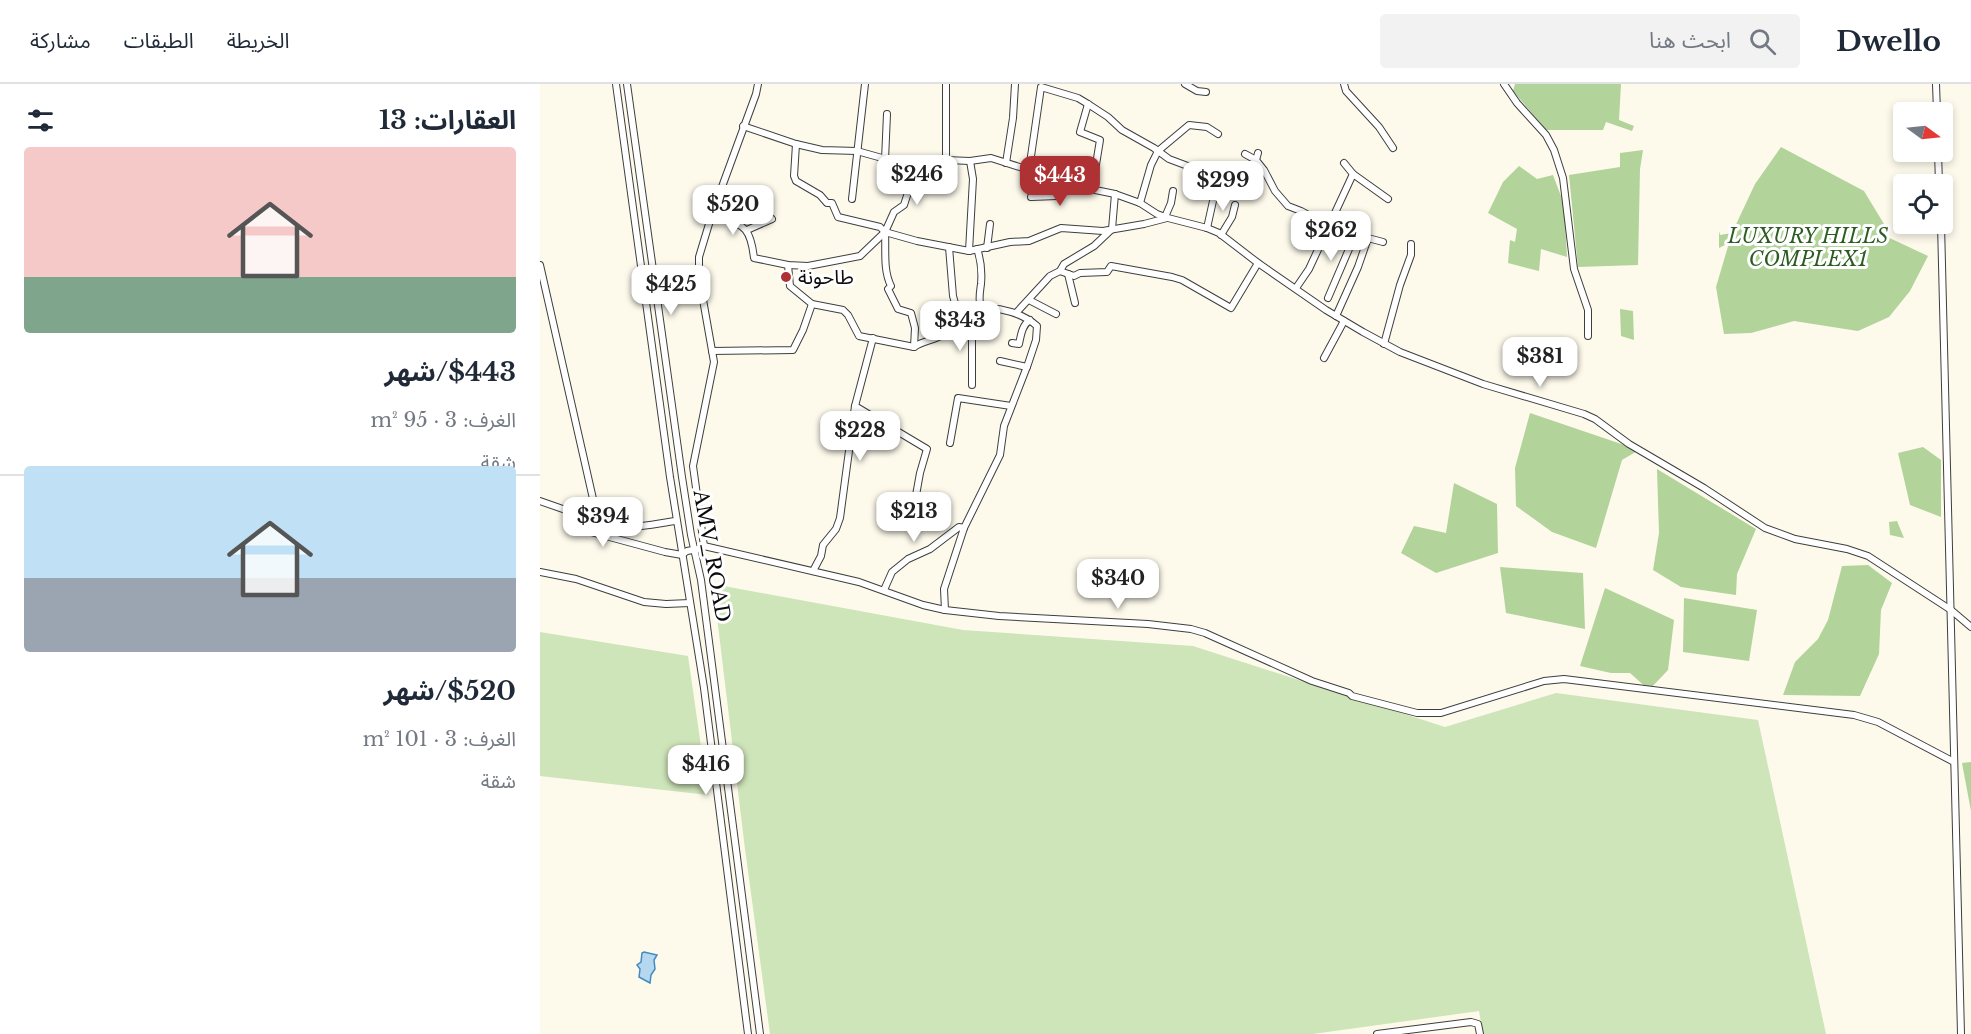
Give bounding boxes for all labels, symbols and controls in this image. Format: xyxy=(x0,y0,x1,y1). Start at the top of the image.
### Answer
search box xyxy=(1380,14,1800,68)
text: Dwello xyxy=(1836,24,1941,59)
icon: search xyxy=(1746,25,1779,58)
text: ابحث هنا xyxy=(1649,27,1731,54)
text: مشاركة xyxy=(30,28,91,54)
text: الطبقات xyxy=(124,28,194,54)
text: الخريطة xyxy=(227,28,290,54)
north arrow xyxy=(1893,102,1953,162)
map controls xyxy=(1893,102,1953,234)
icon: filters xyxy=(24,104,57,137)
text: العقارات: 13 xyxy=(379,104,516,136)
pin: $246 xyxy=(881,155,953,206)
pin: $443 xyxy=(1024,156,1096,207)
pin: $299 xyxy=(1187,161,1259,212)
text: $246 xyxy=(891,162,943,186)
text: $443 xyxy=(1034,163,1086,187)
text: $299 xyxy=(1197,168,1249,192)
button: locate xyxy=(1893,174,1953,234)
pin: $520 xyxy=(697,185,769,236)
icon: home xyxy=(216,186,324,294)
text: $520 xyxy=(707,192,759,216)
pin: $262 xyxy=(1295,211,1367,262)
text: $262 xyxy=(1305,218,1357,242)
park label: LUXURY HILLS COMPLEX1 xyxy=(1727,224,1888,271)
pin: $425 xyxy=(635,265,707,316)
place label: طاحونة xyxy=(798,265,854,289)
marker: طاحونة xyxy=(779,270,793,284)
text: $425 xyxy=(645,272,697,296)
pin: $343 xyxy=(924,301,996,352)
text: $343 xyxy=(934,308,986,332)
pin: $381 xyxy=(1504,337,1576,388)
text: $381 xyxy=(1516,344,1564,368)
text: $443/شهر xyxy=(385,356,516,388)
text: الغرف: 3 · 95 m² xyxy=(371,408,516,432)
pin: $228 xyxy=(824,411,896,462)
text: $228 xyxy=(834,418,886,442)
text: شقة xyxy=(481,450,516,474)
street label: AMV_ROAD xyxy=(688,487,735,624)
pin: $213 xyxy=(878,492,950,543)
pin: $394 xyxy=(567,497,639,548)
text: $213 xyxy=(890,499,938,523)
text: $394 xyxy=(577,504,629,528)
icon: home xyxy=(216,505,324,613)
pin: $340 xyxy=(1082,559,1154,610)
text: $340 xyxy=(1091,566,1145,590)
text: $520/شهر xyxy=(384,675,516,707)
text: الغرف: 3 · 101 m² xyxy=(363,727,516,751)
pin: $416 xyxy=(670,745,742,796)
text: $416 xyxy=(682,752,730,776)
text: شقة xyxy=(481,769,516,793)

